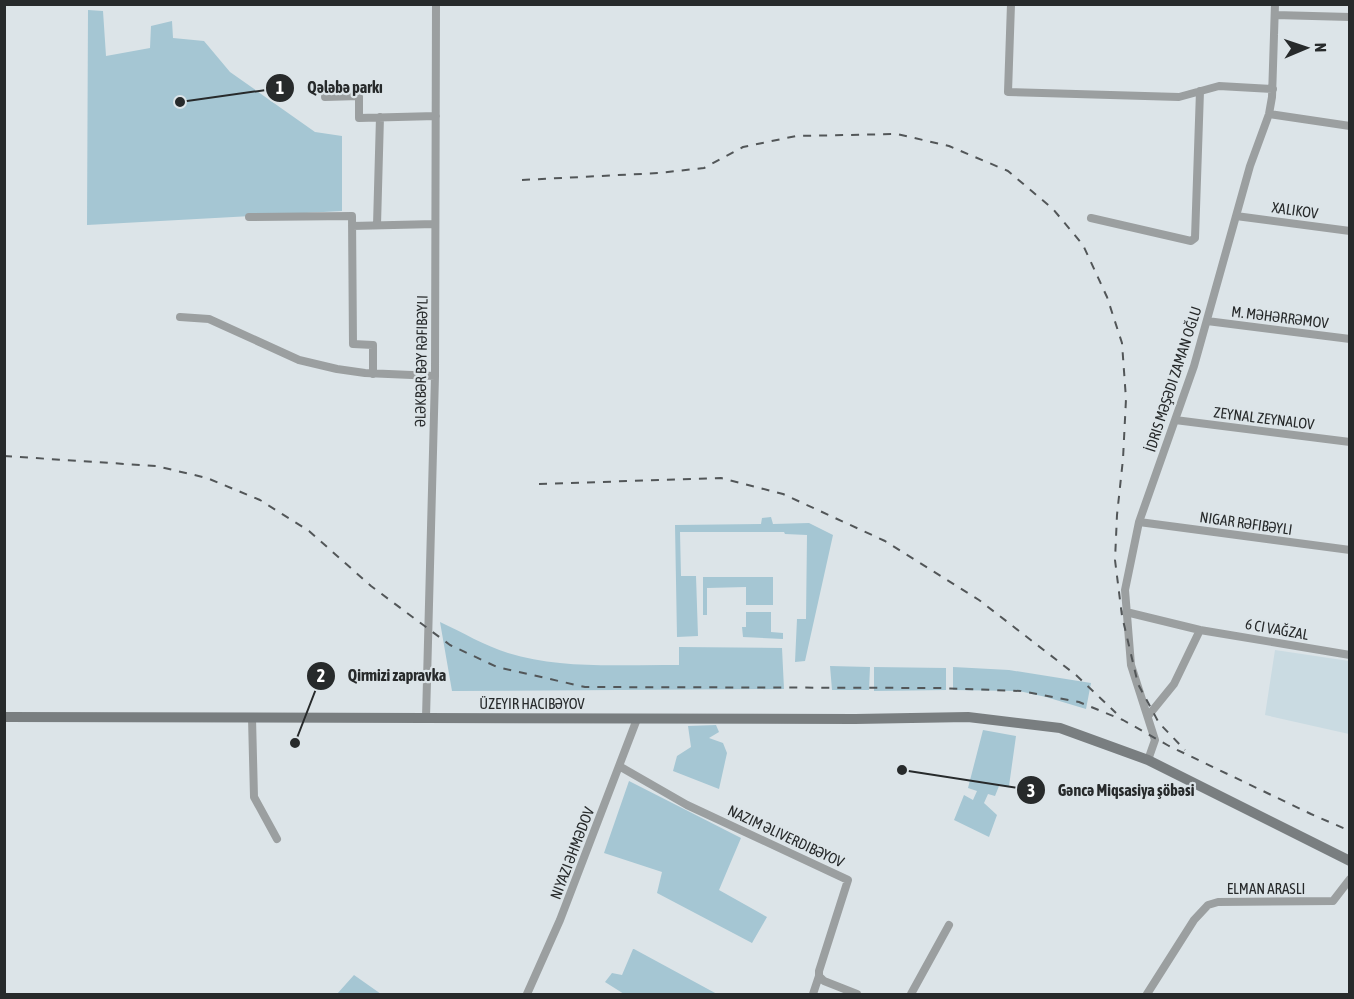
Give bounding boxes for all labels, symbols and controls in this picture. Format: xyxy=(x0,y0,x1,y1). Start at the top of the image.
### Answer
north arrow xyxy=(1276,18,1336,78)
text: N xyxy=(1312,42,1330,53)
callout: Qələbə parkı xyxy=(265,71,395,105)
text: 1 xyxy=(276,77,284,98)
text: Qələbə parkı xyxy=(307,78,383,96)
street label: XALIKOV xyxy=(1271,198,1320,222)
street label: ƏLƏKBƏR BƏY RƏFIBƏYLI xyxy=(411,295,431,427)
street label: M. MƏHƏRRƏMOV xyxy=(1230,303,1330,331)
street label: İDRIS MƏŞƏDI ZAMAN OĞLU xyxy=(1141,304,1205,454)
street label: ZEYNAL ZEYNALOV xyxy=(1213,403,1316,433)
street label: NIGAR RƏFIBƏYLI xyxy=(1199,508,1293,538)
street label: 6 CI VAĞZAL xyxy=(1244,615,1310,643)
callout: Qirmizi zapravka xyxy=(306,659,458,693)
text: 2 xyxy=(317,665,325,686)
text: Qirmizi zapravka xyxy=(348,666,446,684)
street label: ÜZEYIR HACIBƏYOV xyxy=(479,695,585,712)
callout: Gəncə Miqsasiya şöbəsi xyxy=(1016,773,1206,807)
text: 3 xyxy=(1027,780,1035,801)
text: Gəncə Miqsasiya şöbəsi xyxy=(1058,781,1195,799)
street label: NAZIM ƏLIVERDIBƏYOV xyxy=(725,802,847,871)
street label: NIYAZI ƏHMƏDOV xyxy=(547,804,598,901)
street label: ELMAN ARASLI xyxy=(1227,880,1305,897)

